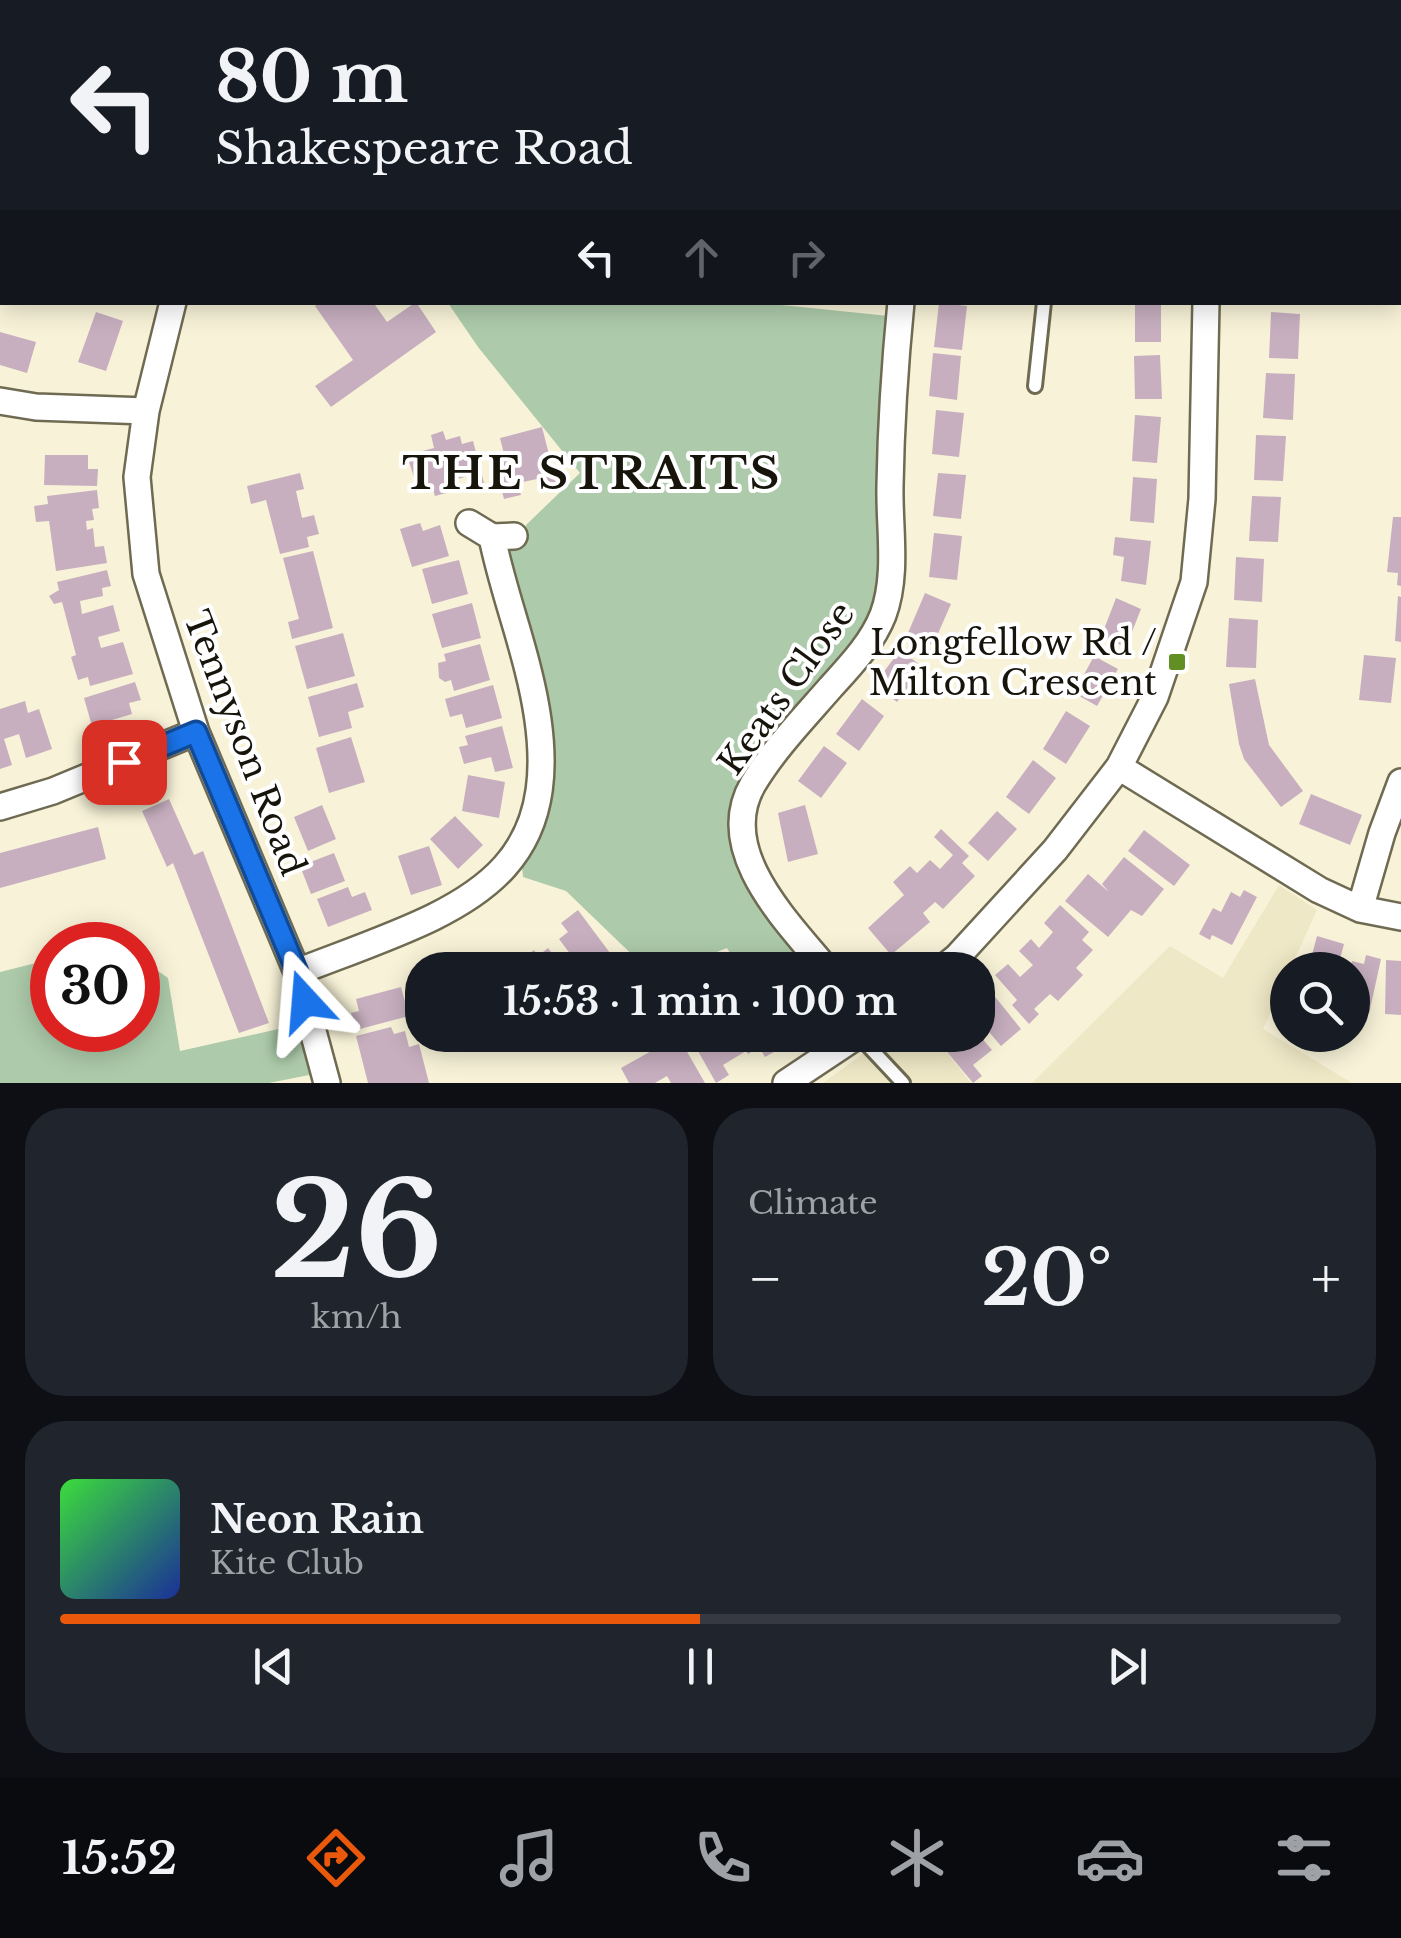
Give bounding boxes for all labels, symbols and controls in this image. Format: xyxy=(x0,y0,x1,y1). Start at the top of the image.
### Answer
text: 80 m xyxy=(215,34,408,121)
icon: left xyxy=(50,40,180,170)
text: Shakespeare Road xyxy=(215,120,633,176)
icon: left xyxy=(569,230,624,285)
icon: ahead xyxy=(674,230,729,285)
icon: right xyxy=(779,230,834,285)
district label: THE STRAITS xyxy=(402,445,782,501)
street label: Keats Close xyxy=(709,593,863,783)
street label: Tennyson Road xyxy=(175,605,315,881)
place label: Longfellow Rd / Milton Crescent xyxy=(869,621,1157,704)
marker: Longfellow Rd / Milton Crescent xyxy=(1166,651,1188,673)
pin xyxy=(82,720,167,805)
icon: arrive xyxy=(97,735,152,790)
speed limit sign: 30 xyxy=(30,922,160,1052)
position arrow xyxy=(253,949,357,1053)
map controls xyxy=(1270,952,1370,1052)
button: search xyxy=(1270,952,1370,1052)
text: 15:53 · 1 min · 100 m xyxy=(503,978,897,1025)
text: 26 xyxy=(270,1151,443,1312)
text: Climate xyxy=(748,1183,877,1223)
text: 20° xyxy=(982,1232,1112,1325)
text: − xyxy=(748,1245,783,1313)
text: + xyxy=(1311,1245,1341,1313)
text: km/h xyxy=(311,1297,402,1337)
text: Neon Rain xyxy=(210,1496,424,1543)
text: Kite Club xyxy=(210,1543,364,1583)
icon: previous xyxy=(246,1639,301,1694)
icon: pause xyxy=(673,1639,728,1694)
icon: next xyxy=(1100,1639,1155,1694)
icon: directions xyxy=(301,1823,371,1893)
icon: music xyxy=(494,1823,564,1893)
icon: phone xyxy=(688,1823,758,1893)
icon: climate xyxy=(882,1823,952,1893)
icon: car xyxy=(1075,1823,1145,1893)
icon: filters xyxy=(1269,1823,1339,1893)
text: 15:52 xyxy=(62,1830,177,1886)

